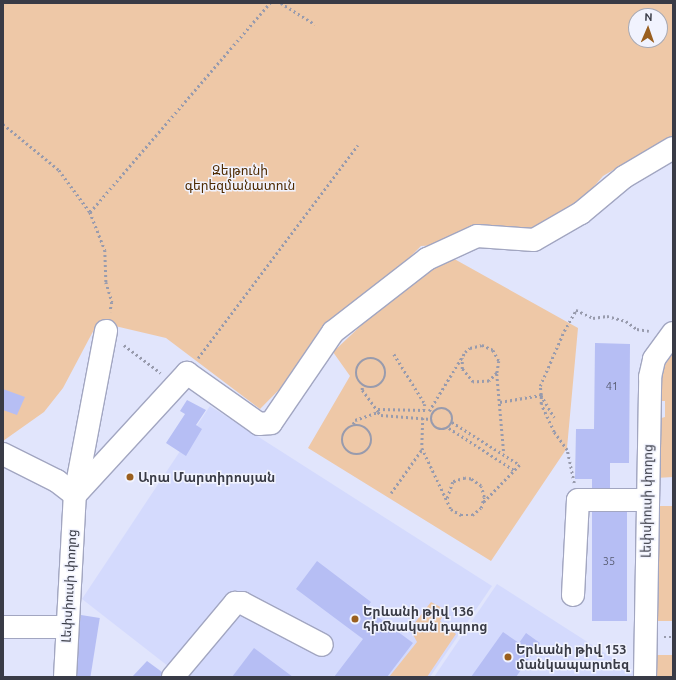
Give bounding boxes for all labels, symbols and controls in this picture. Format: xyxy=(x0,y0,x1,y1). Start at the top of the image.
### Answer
north arrow xyxy=(628,8,668,48)
text: N xyxy=(644,11,653,23)
park label: Զեյթունի գերեզմանատուն xyxy=(185,163,295,194)
house number: 41 xyxy=(606,379,618,393)
street label: Լեփսիուսի փողոց xyxy=(638,444,656,558)
place label: Արա Մարտիրոսյան xyxy=(138,469,275,485)
marker: Արա Մարտիրոսյան xyxy=(125,472,135,482)
street label: Լեփսիուսի փողոց xyxy=(58,529,80,643)
house number: 35 xyxy=(603,554,615,568)
place label: Երևանի թիվ 136 հիմնական դպրոց xyxy=(363,604,488,635)
marker: Երևանի թիվ 136 հիմնական դպրոց xyxy=(350,614,360,624)
place label: Երևանի թիվ 153 մանկապարտեզ xyxy=(516,642,629,673)
marker: Երևանի թիվ 153 մանկապարտեզ xyxy=(503,652,513,662)

